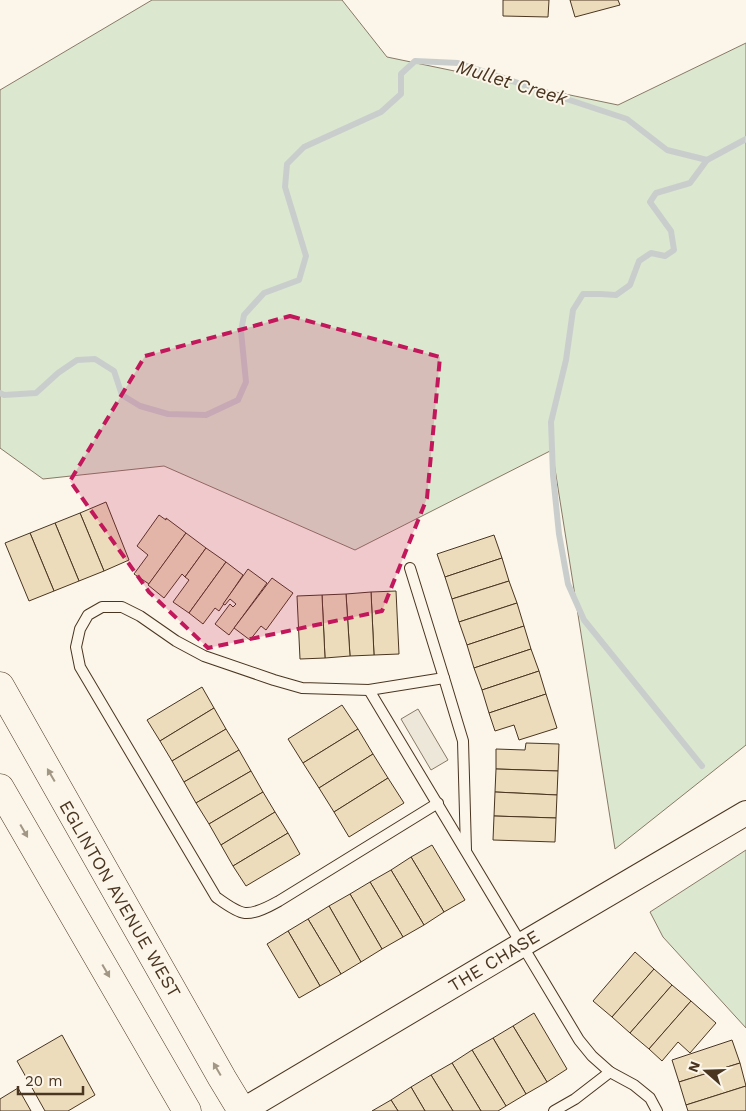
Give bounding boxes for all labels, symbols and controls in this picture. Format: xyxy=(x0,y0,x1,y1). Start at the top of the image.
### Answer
water label: Mullet Creek xyxy=(454,55,571,110)
one-way arrow xyxy=(46,769,55,782)
street label: EGLINTON AVENUE WEST xyxy=(55,797,186,1001)
one-way arrow xyxy=(20,824,29,837)
street label: THE CHASE xyxy=(445,925,543,996)
one-way arrow xyxy=(102,964,110,979)
north arrow xyxy=(681,1046,731,1096)
text: N xyxy=(684,1059,703,1074)
one-way arrow xyxy=(213,1062,221,1077)
scale bar xyxy=(18,1064,82,1096)
text: 20 m xyxy=(25,1072,63,1090)

